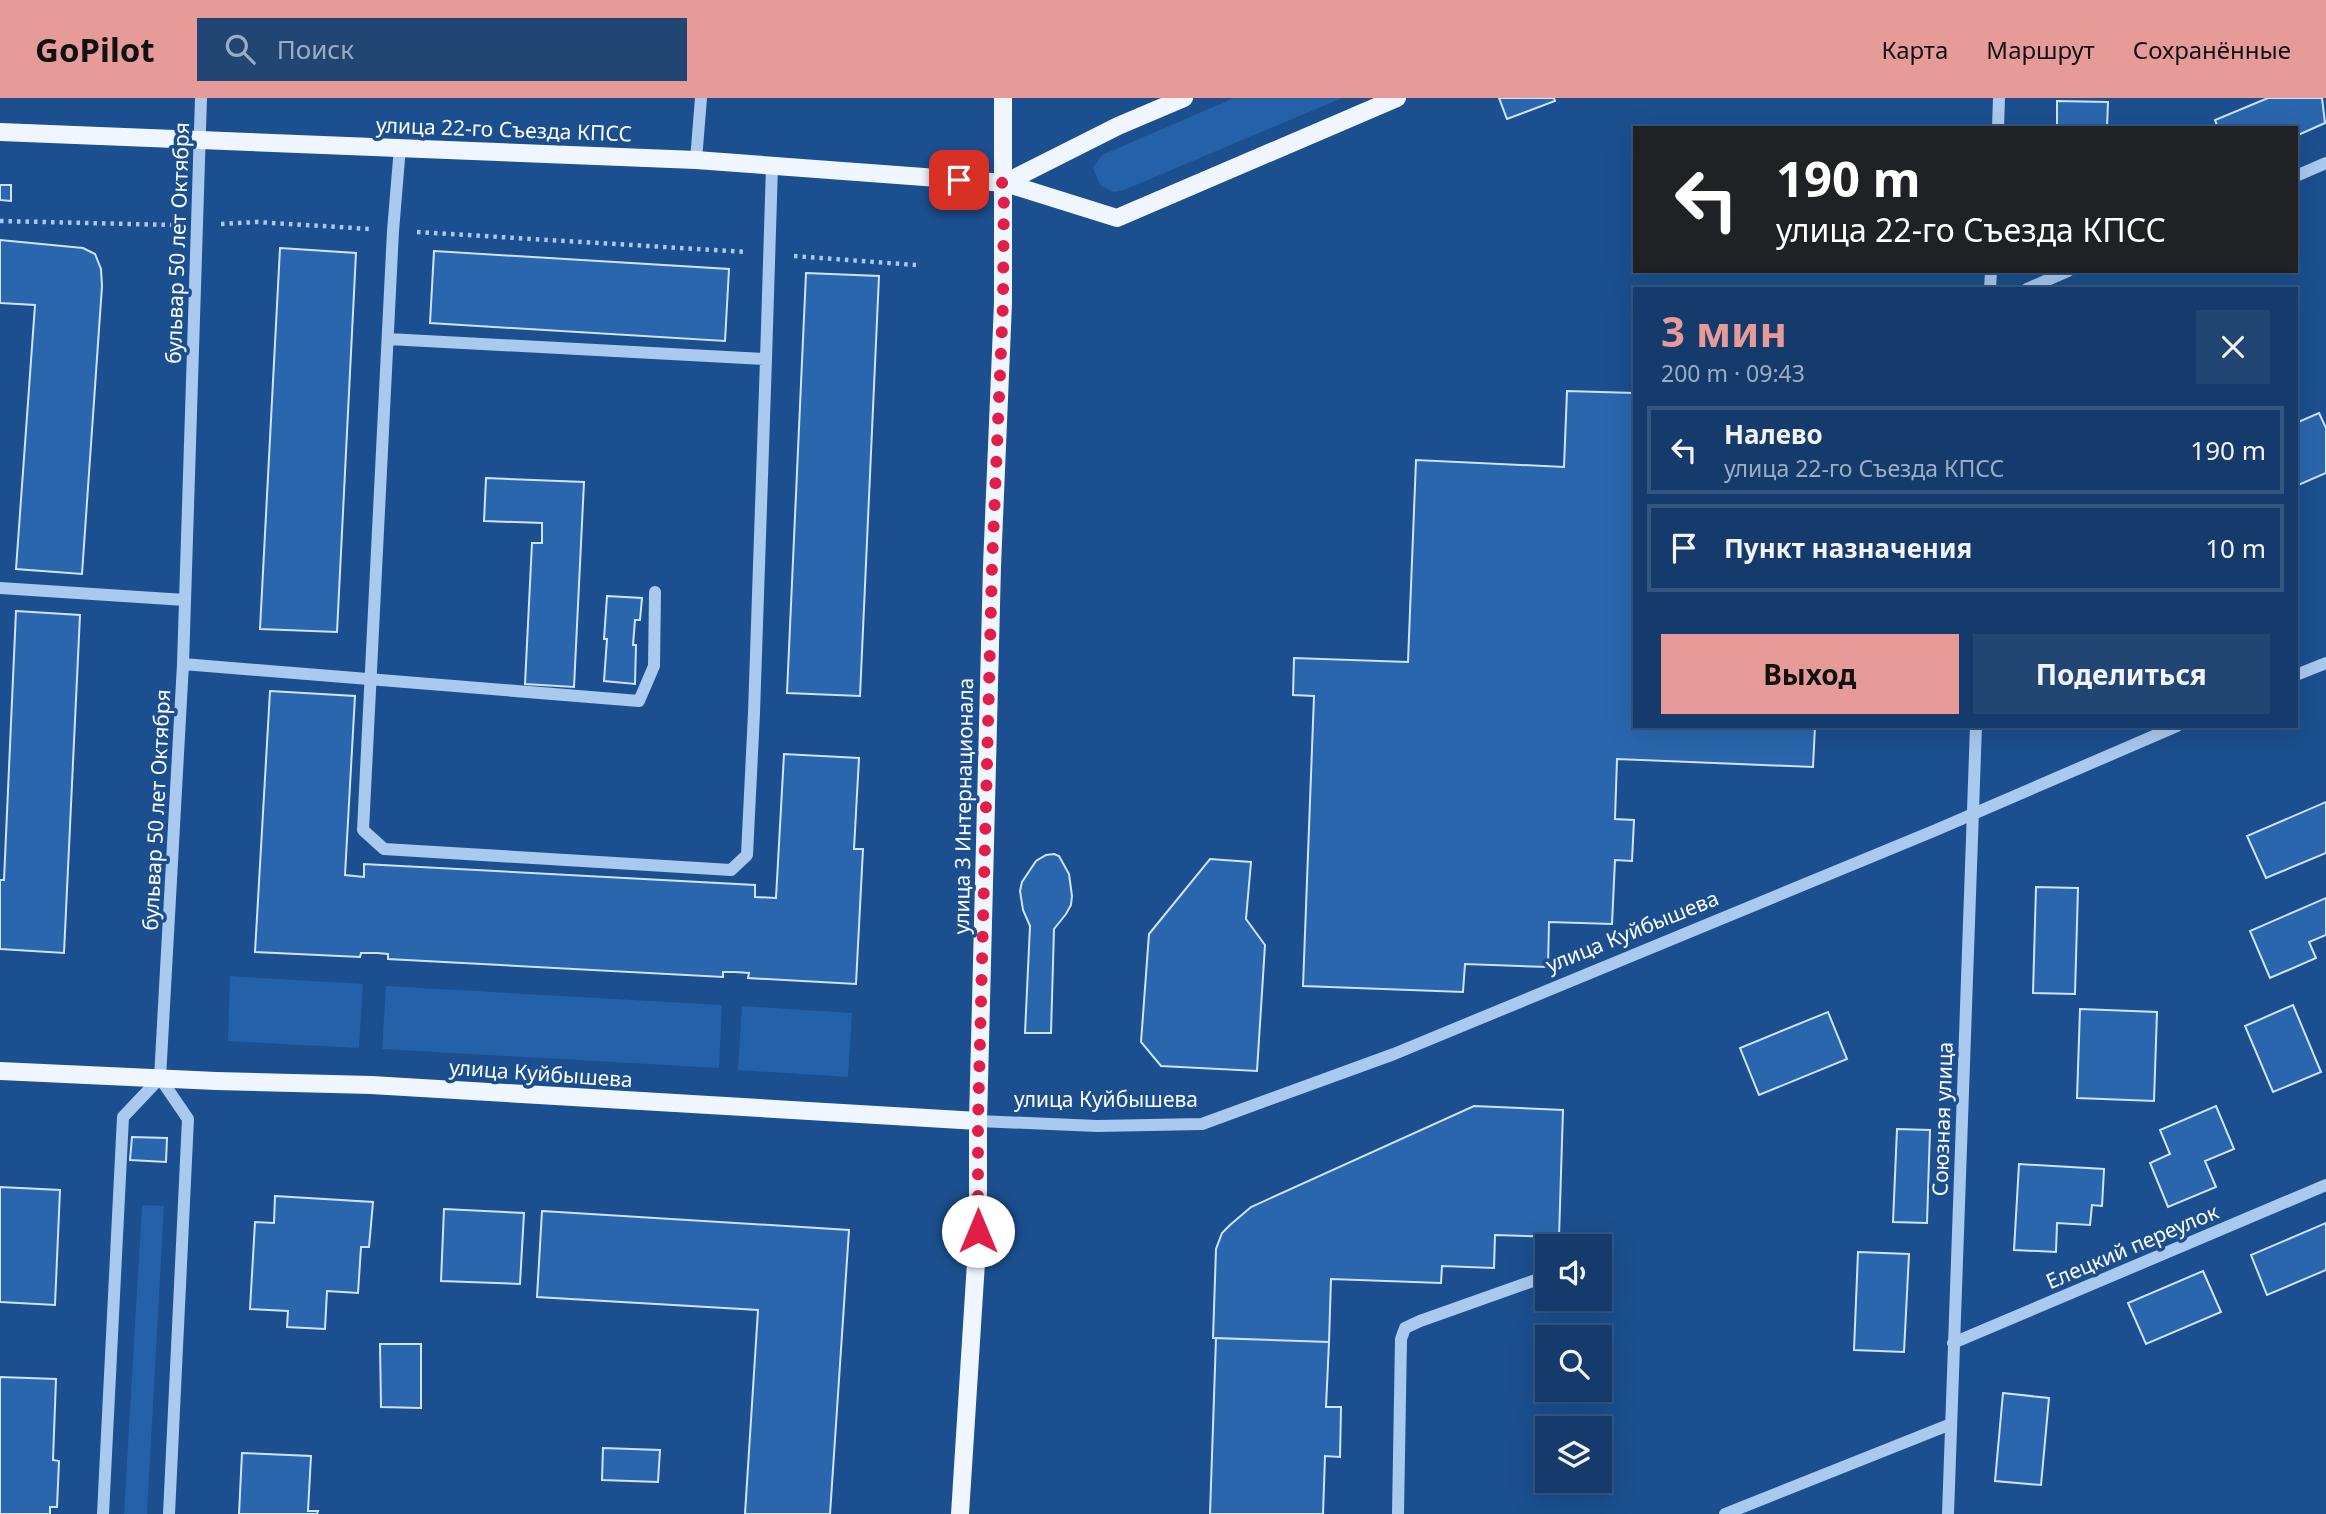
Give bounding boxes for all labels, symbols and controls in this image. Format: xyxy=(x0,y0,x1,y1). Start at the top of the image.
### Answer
search box xyxy=(197,18,687,81)
text: GoPilot xyxy=(35,27,155,72)
icon: search xyxy=(221,30,259,68)
text: Поиск xyxy=(277,31,354,67)
text: Карта xyxy=(1881,33,1948,66)
text: Маршрут xyxy=(1986,33,2095,66)
text: Сохранённые xyxy=(2133,33,2291,66)
street label: улица 22-го Съезда КПСС xyxy=(376,111,632,147)
street label: бульвар 50 лет Октября xyxy=(159,122,195,364)
text: 190 m xyxy=(1776,145,1921,211)
pin xyxy=(929,150,989,210)
icon: left xyxy=(1661,154,1752,245)
icon: arrive xyxy=(940,161,978,199)
text: улица 22-го Съезда КПСС xyxy=(1776,208,2166,251)
text: 3 мин xyxy=(1661,302,1787,359)
button: close xyxy=(2196,310,2270,384)
text: 200 m · 09:43 xyxy=(1661,357,1805,389)
text: Налево xyxy=(1724,416,1823,452)
icon: left xyxy=(1665,431,1703,469)
text: 190 m xyxy=(2190,432,2266,468)
text: улица 22-го Съезда КПСС xyxy=(1724,452,2004,484)
icon: arrive xyxy=(1665,529,1703,567)
text: Пункт назначения xyxy=(1724,530,1972,566)
text: 10 m xyxy=(2205,530,2266,566)
button: Выход xyxy=(1661,634,1959,714)
button: Поделиться xyxy=(1973,634,2270,714)
street label: улица 3 Интернационала xyxy=(947,677,979,935)
street label: бульвар 50 лет Октября xyxy=(136,689,176,931)
street label: улица Куйбышева xyxy=(1541,884,1723,978)
street label: Союзная улица xyxy=(1925,1041,1959,1197)
street label: улица Куйбышева xyxy=(448,1053,634,1093)
street label: улица Куйбышева xyxy=(1014,1085,1198,1113)
position arrow xyxy=(941,1194,1015,1268)
street label: Елецкий переулок xyxy=(2042,1197,2222,1295)
map controls xyxy=(1535,1234,1612,1493)
button: sound xyxy=(1535,1234,1612,1311)
button: search xyxy=(1535,1325,1612,1402)
button: layers xyxy=(1535,1416,1612,1493)

